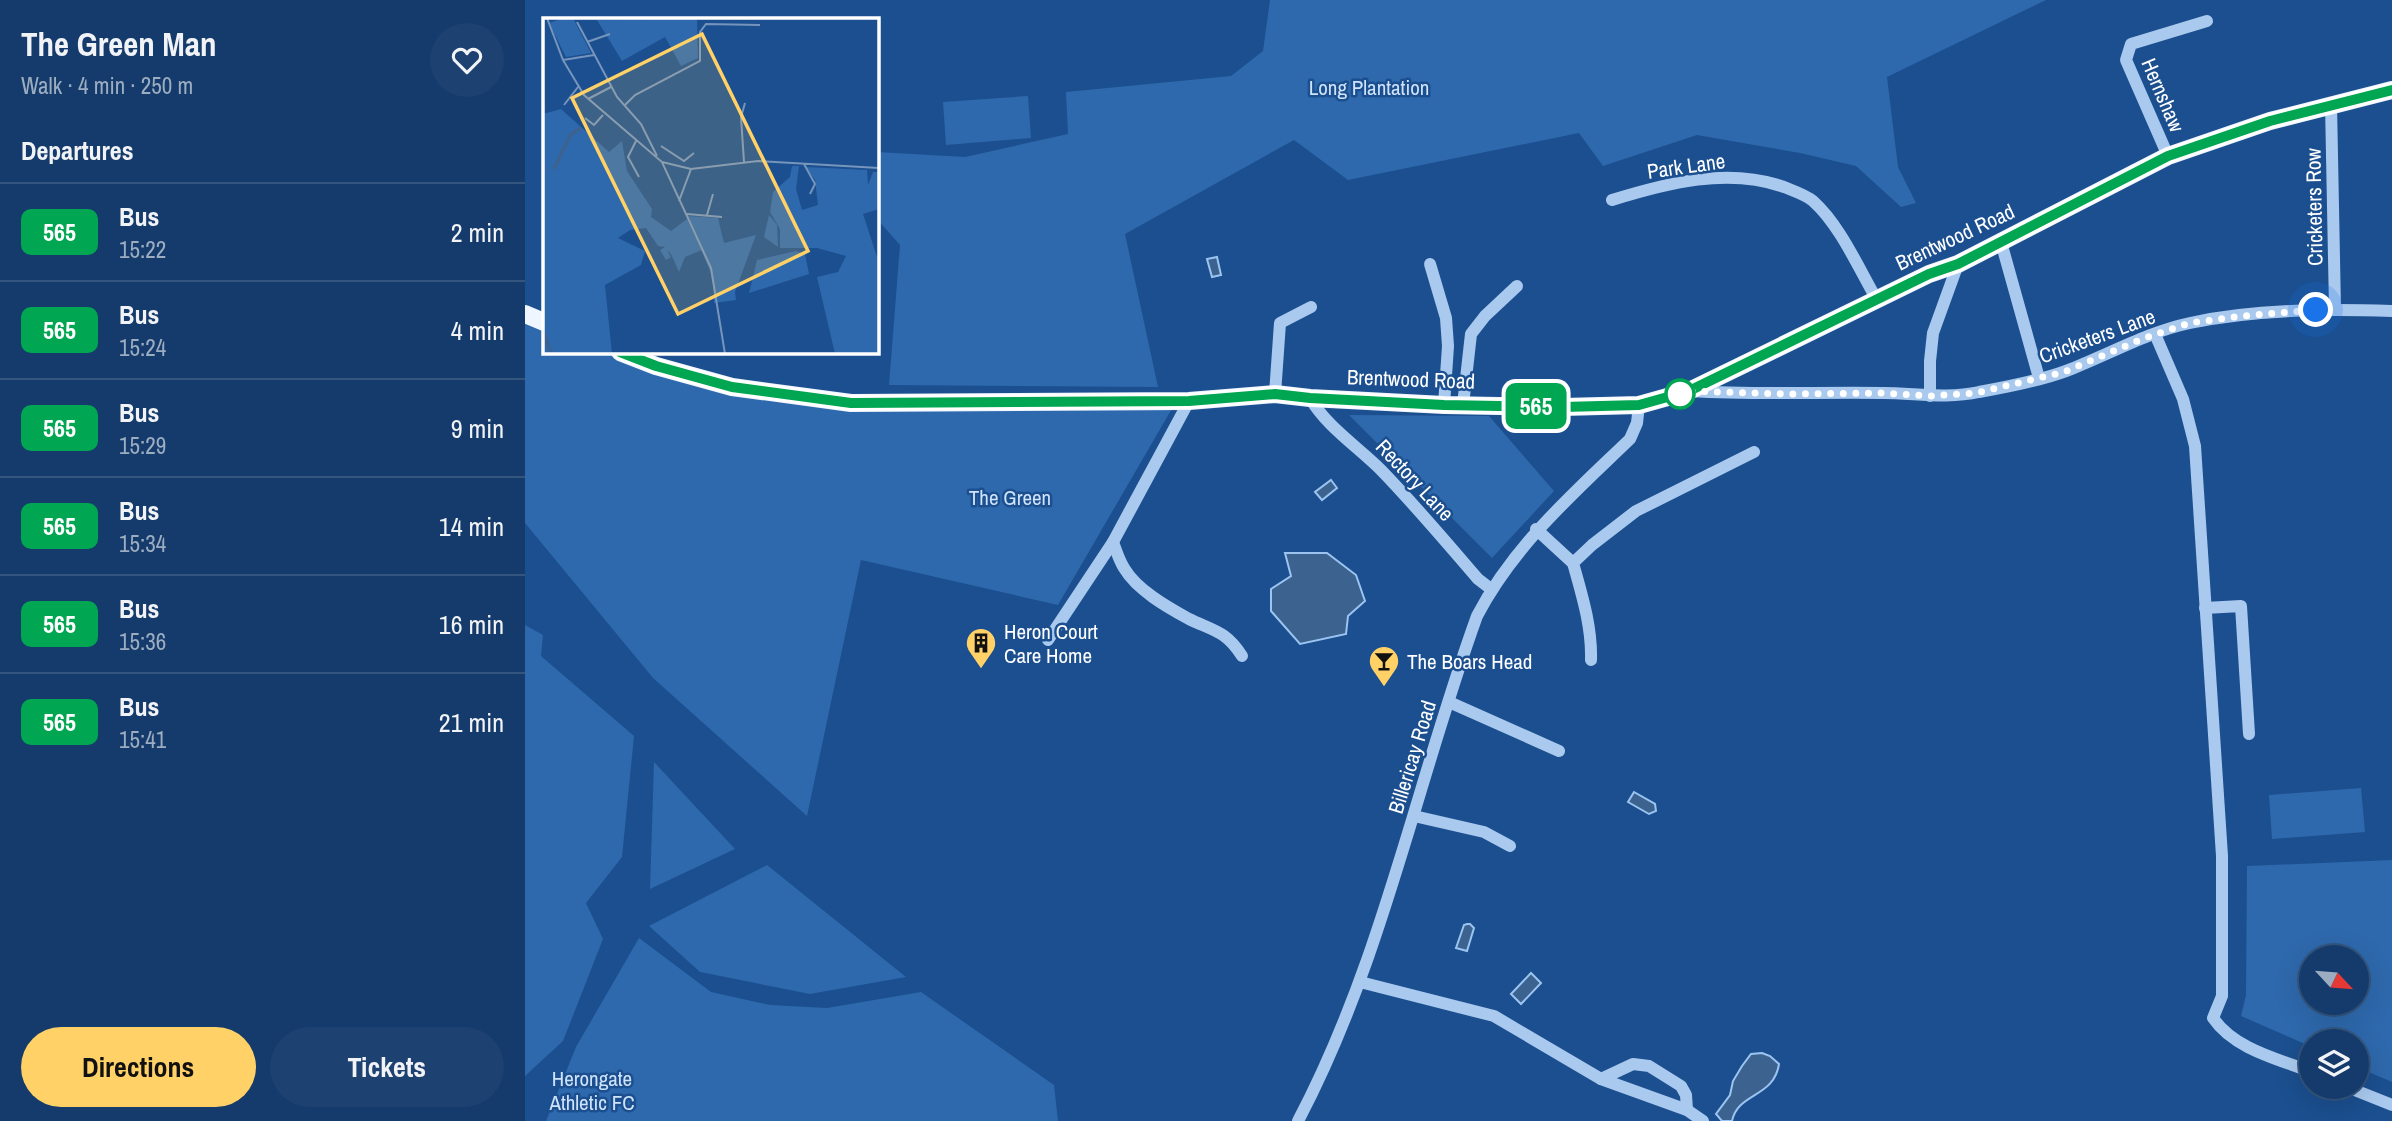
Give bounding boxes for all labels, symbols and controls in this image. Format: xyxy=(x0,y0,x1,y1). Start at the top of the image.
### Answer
inset map xyxy=(543,18,879,354)
text: The Green Man xyxy=(21,22,217,66)
button: heart xyxy=(430,23,504,97)
street label: Hernshaw xyxy=(2135,54,2192,137)
text: Walk · 4 min · 250 m xyxy=(21,70,193,101)
park label: Long Plantation xyxy=(1309,73,1429,102)
text: Departures xyxy=(21,133,134,168)
street label: Park Lane xyxy=(1645,146,1727,186)
street label: Cricketers Row xyxy=(2298,147,2330,266)
street label: Brentwood Road xyxy=(1891,197,2019,277)
text: Bus xyxy=(119,199,159,234)
text: 2 min xyxy=(451,215,504,250)
text: 565 xyxy=(43,216,76,248)
text: 15:22 xyxy=(119,234,166,265)
your location xyxy=(2298,292,2333,327)
text: Bus xyxy=(119,297,159,332)
street label: Cricketers Lane xyxy=(2035,302,2159,370)
text: 4 min xyxy=(451,313,504,348)
text: 565 xyxy=(43,314,76,346)
text: 15:24 xyxy=(119,332,166,363)
street label: Brentwood Road xyxy=(1346,362,1476,396)
unlabelled marker xyxy=(1665,379,1695,409)
line badge: 565 xyxy=(1496,383,1576,429)
text: 565 xyxy=(1520,390,1552,422)
text: Bus xyxy=(119,395,159,430)
text: 9 min xyxy=(451,411,504,446)
text: 565 xyxy=(43,412,76,444)
text: 15:29 xyxy=(119,430,166,461)
street label: Rectory Lane xyxy=(1369,433,1461,527)
park label: The Green xyxy=(969,483,1051,512)
text: Bus xyxy=(119,493,159,528)
text: 14 min xyxy=(439,509,504,544)
text: 565 xyxy=(43,510,76,542)
text: 15:34 xyxy=(119,528,166,559)
text: Bus xyxy=(119,591,159,626)
text: 16 min xyxy=(439,607,504,642)
text: 565 xyxy=(43,608,76,640)
place label: Heron Court Care Home xyxy=(1004,617,1098,670)
text: 15:36 xyxy=(119,626,166,657)
building icon: Heron Court Care Home xyxy=(964,626,998,670)
bar icon: The Boars Head xyxy=(1367,644,1401,688)
place label: The Boars Head xyxy=(1407,647,1532,676)
text: Bus xyxy=(119,689,159,724)
street label: Billericay Road xyxy=(1381,697,1443,817)
text: 21 min xyxy=(439,705,504,740)
text: 565 xyxy=(43,706,76,738)
text: 15:41 xyxy=(119,724,166,755)
north arrow xyxy=(2299,945,2369,1015)
map controls xyxy=(2299,945,2369,1099)
button: Directions xyxy=(21,1027,256,1107)
button: Tickets xyxy=(270,1027,504,1107)
button: layers xyxy=(2299,1029,2369,1099)
park label: Herongate Athletic FC xyxy=(548,1064,635,1117)

